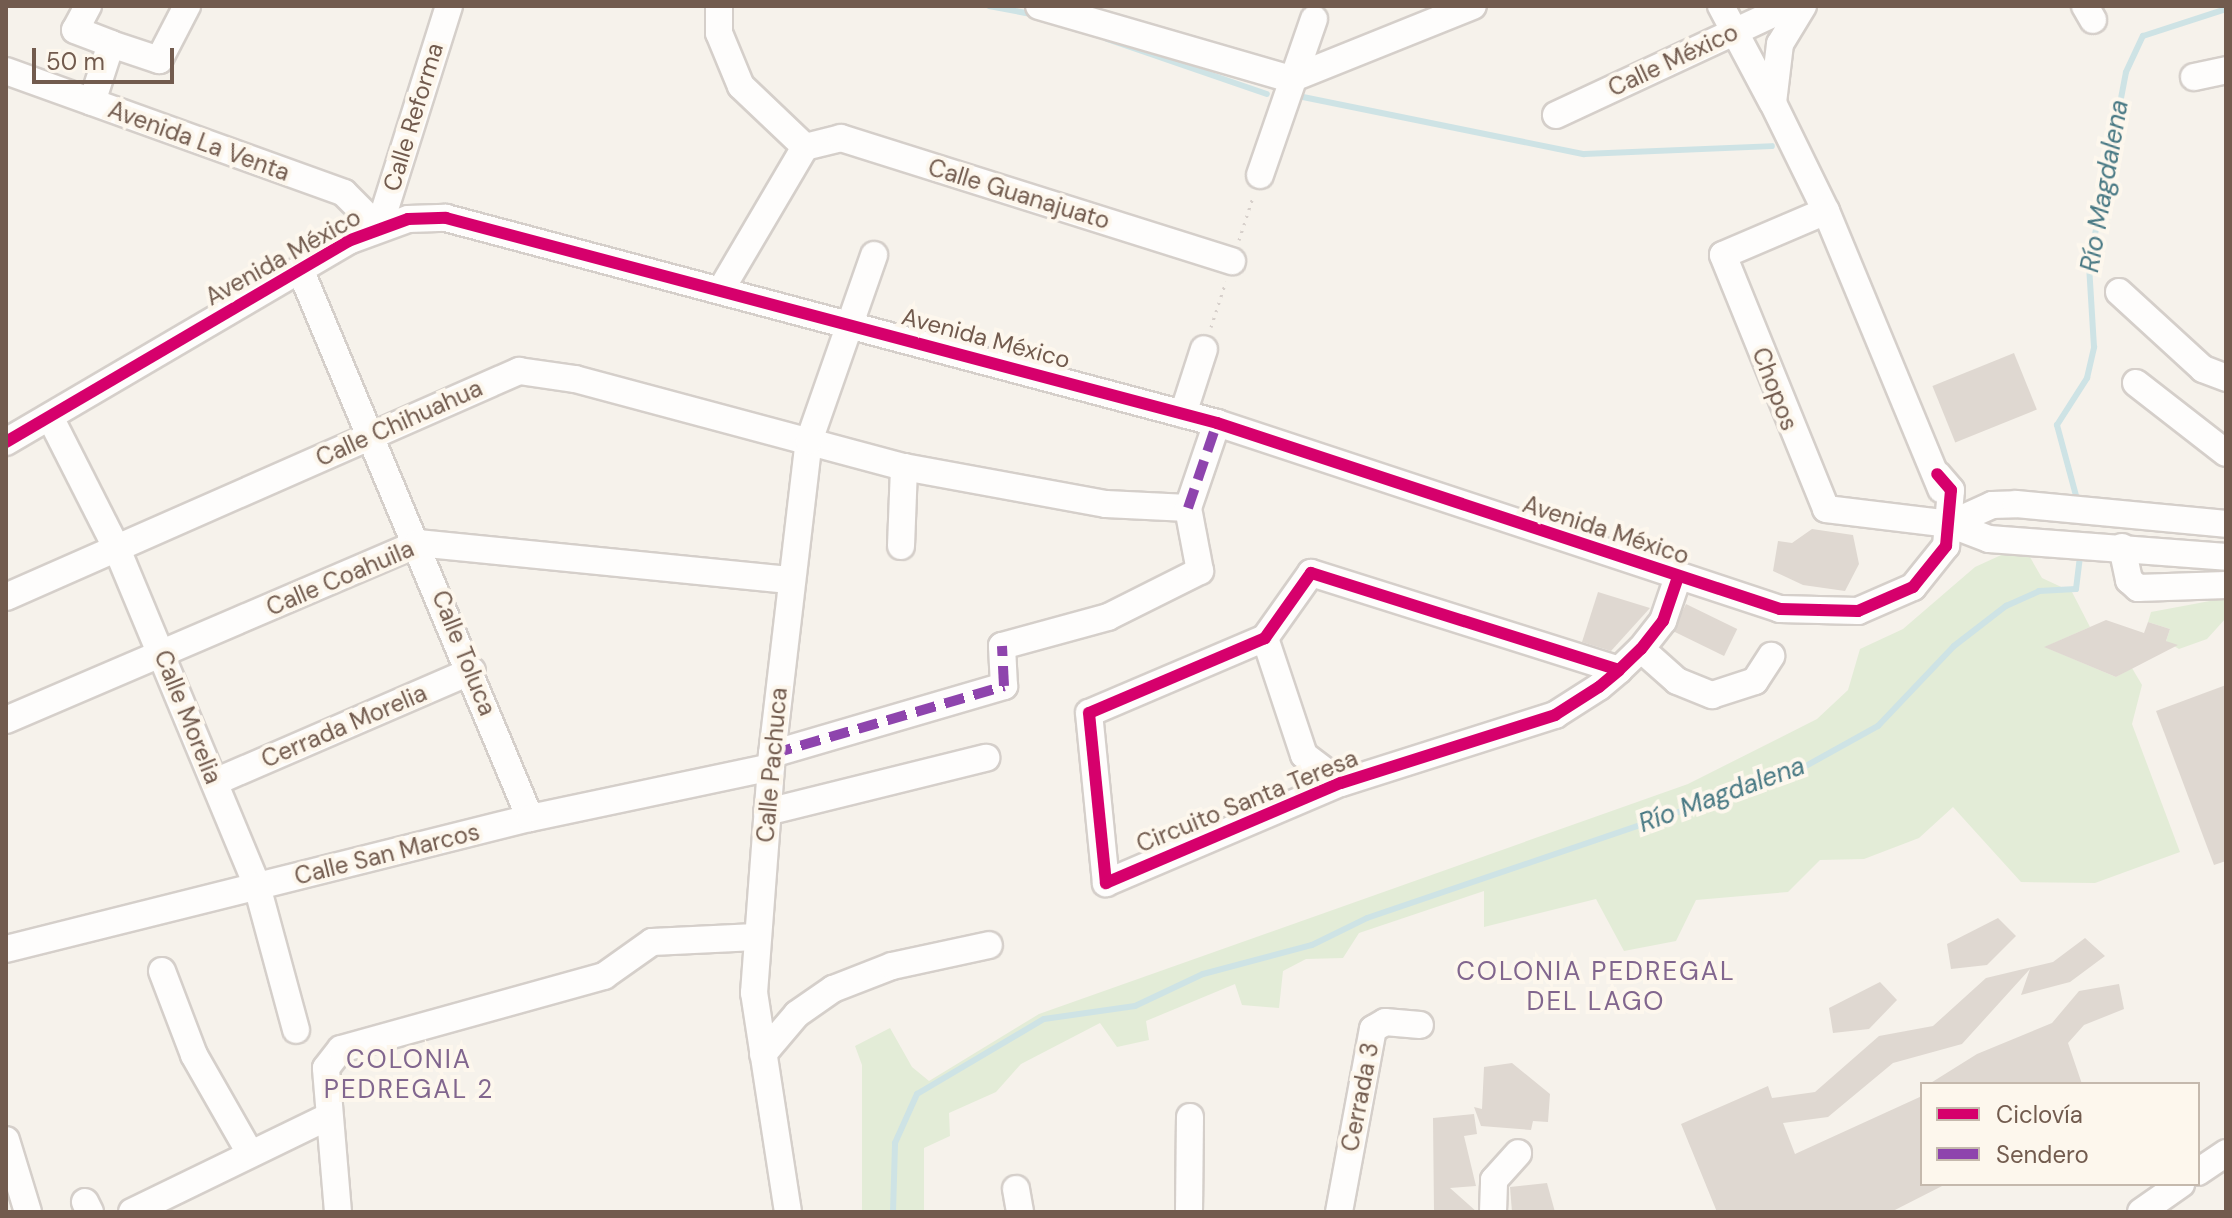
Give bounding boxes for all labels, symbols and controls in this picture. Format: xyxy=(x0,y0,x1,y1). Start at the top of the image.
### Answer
street label: Calle México xyxy=(1604,17,1742,103)
scale bar xyxy=(36,32,178,82)
street label: Calle Reforma xyxy=(377,39,449,195)
text: 50 m xyxy=(46,46,105,77)
street label: Avenida La Venta xyxy=(104,95,294,187)
water label: Río Magdalena xyxy=(2074,97,2136,275)
street label: Calle Guanajuato xyxy=(925,153,1113,235)
street label: Avenida México xyxy=(200,202,366,312)
street label: Avenida México xyxy=(899,302,1073,374)
street label: Chopos xyxy=(1746,343,1804,435)
street label: Calle Chihuahua xyxy=(311,373,487,473)
street label: Avenida México xyxy=(1519,490,1693,570)
street label: Calle Coahuila xyxy=(262,534,418,622)
street label: Calle Toluca xyxy=(426,586,502,720)
street label: Calle Morelia xyxy=(148,646,228,788)
street label: Cerrada Morelia xyxy=(257,678,431,774)
street label: Calle Pachuca xyxy=(751,686,793,844)
street label: Circuito Santa Teresa xyxy=(1132,743,1362,859)
water label: Río Magdalena xyxy=(1635,750,1809,840)
street label: Calle San Marcos xyxy=(291,817,483,891)
district label: COLONIA PEDREGAL DEL LAGO xyxy=(1456,956,1736,1018)
street label: Cerrada 3 xyxy=(1335,1040,1385,1154)
district label: COLONIA PEDREGAL 2 xyxy=(324,1044,494,1106)
legend xyxy=(1920,1082,2200,1186)
text: Ciclovía xyxy=(1996,1099,2083,1130)
text: Sendero xyxy=(1996,1139,2089,1170)

